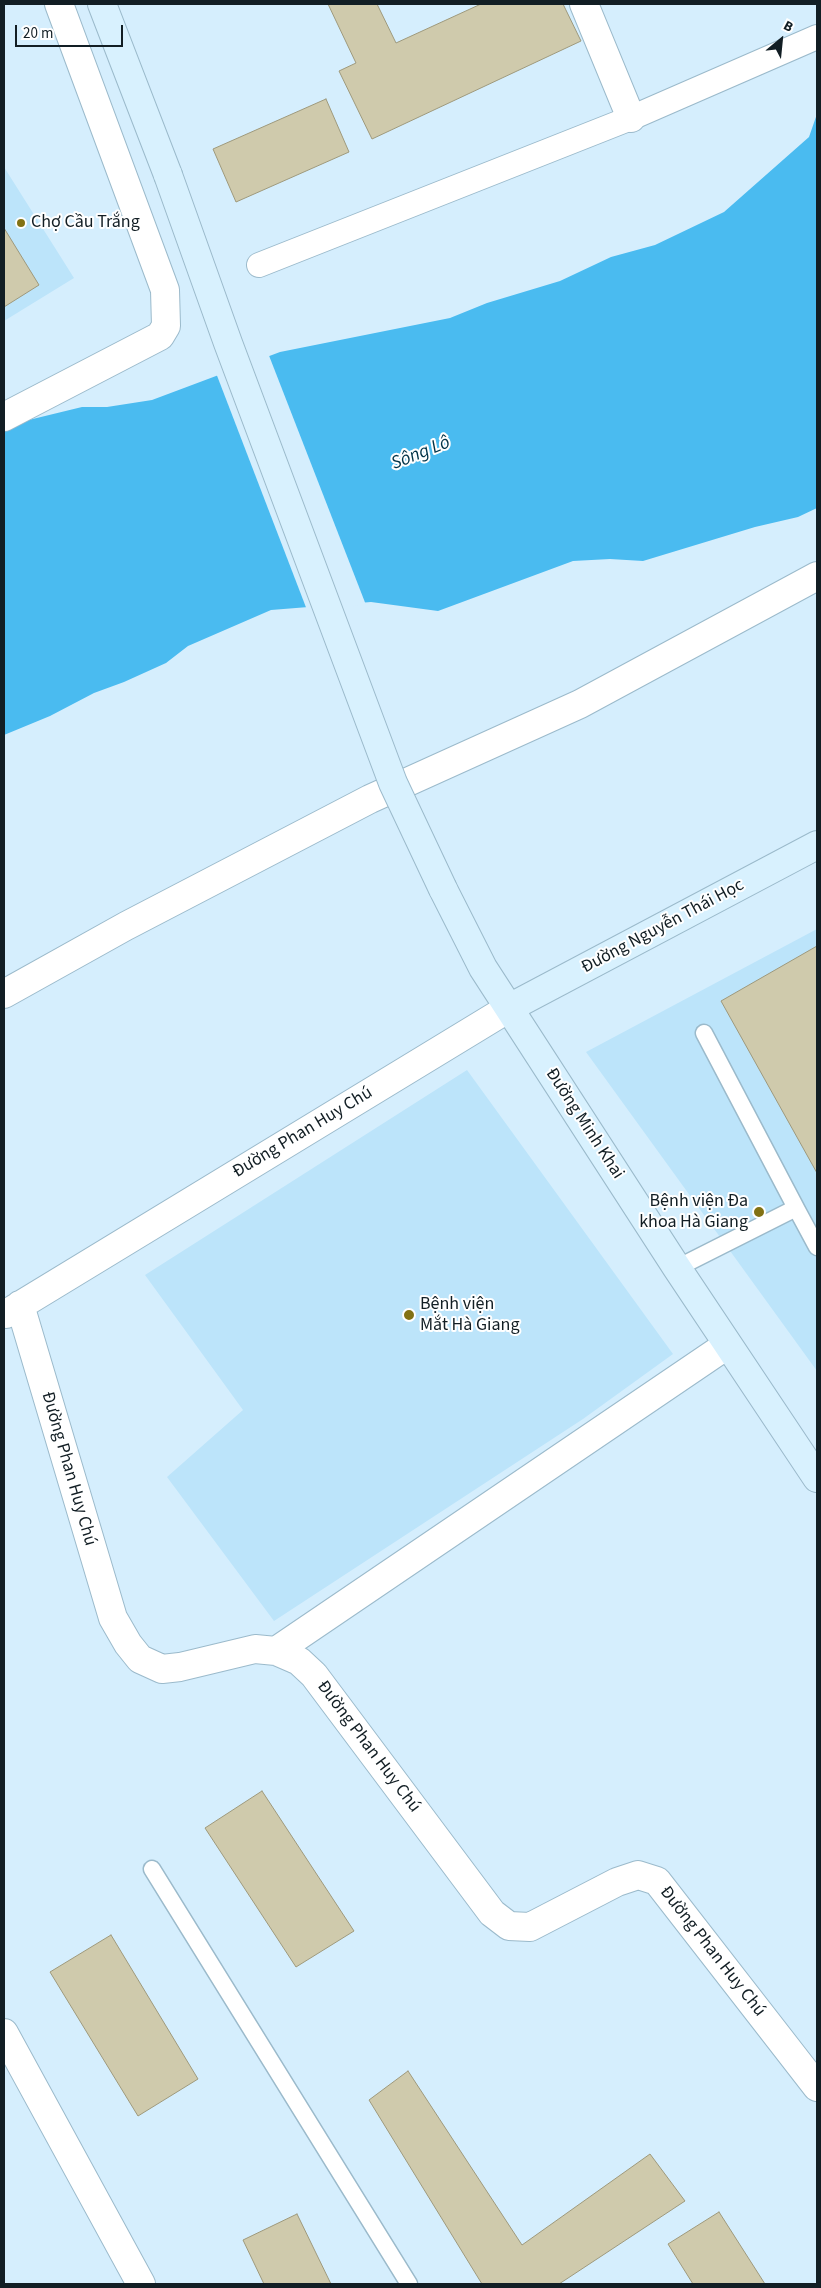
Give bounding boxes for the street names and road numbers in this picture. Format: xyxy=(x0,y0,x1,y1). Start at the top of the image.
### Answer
street label: Đường Nguyễn Thái Học xyxy=(578,875,748,979)
street label: Đường Minh Khai xyxy=(540,1064,628,1184)
street label: Đường Phan Huy Chú xyxy=(229,1083,377,1183)
street label: Đường Phan Huy Chú xyxy=(36,1389,100,1549)
street label: Đường Phan Huy Chú xyxy=(311,1677,425,1817)
street label: Đường Phan Huy Chú xyxy=(654,1883,770,2021)

